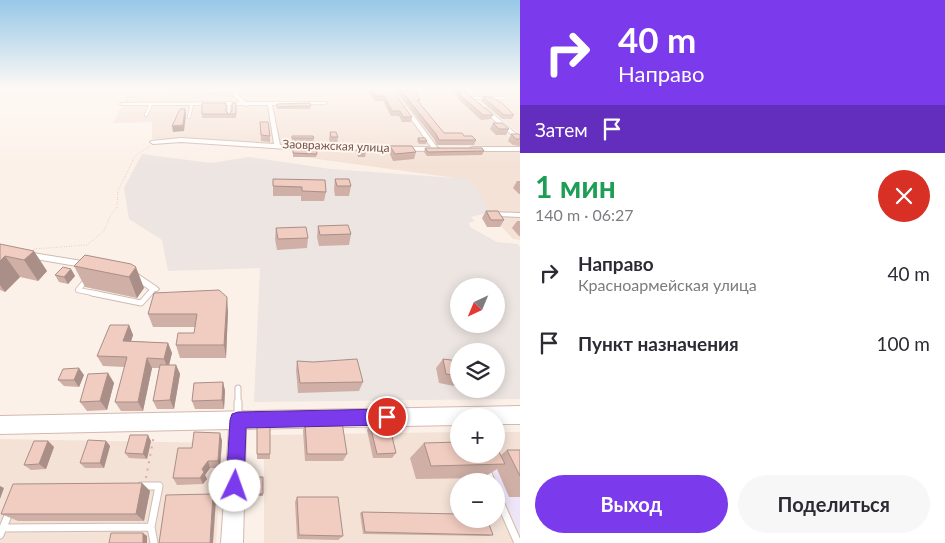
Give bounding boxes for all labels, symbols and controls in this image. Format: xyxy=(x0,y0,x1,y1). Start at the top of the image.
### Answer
text: 40 m xyxy=(618,18,696,60)
icon: right xyxy=(535,20,600,85)
text: Направо xyxy=(618,60,704,87)
icon: arrive xyxy=(598,115,626,143)
text: Затем xyxy=(535,118,588,141)
street label: Заовражская улица xyxy=(282,136,390,155)
text: 1 мин xyxy=(535,168,616,204)
button: close xyxy=(878,170,930,222)
text: 140 m · 06:27 xyxy=(535,205,634,224)
text: Направо xyxy=(578,252,654,275)
icon: right xyxy=(535,259,563,287)
text: 40 m xyxy=(887,262,930,285)
text: Красноармейская улица xyxy=(578,275,757,294)
north arrow xyxy=(450,278,505,332)
map controls xyxy=(450,278,505,528)
icon: arrive xyxy=(535,329,563,357)
text: Пункт назначения xyxy=(578,332,739,355)
text: 100 m xyxy=(876,332,930,355)
button: layers xyxy=(450,343,505,398)
pin xyxy=(366,396,408,438)
icon: arrive xyxy=(373,403,401,431)
button: + xyxy=(450,408,505,463)
position arrow xyxy=(208,459,260,511)
button: − xyxy=(450,473,505,528)
button: Выход xyxy=(535,475,728,533)
button: Поделиться xyxy=(738,475,930,533)

